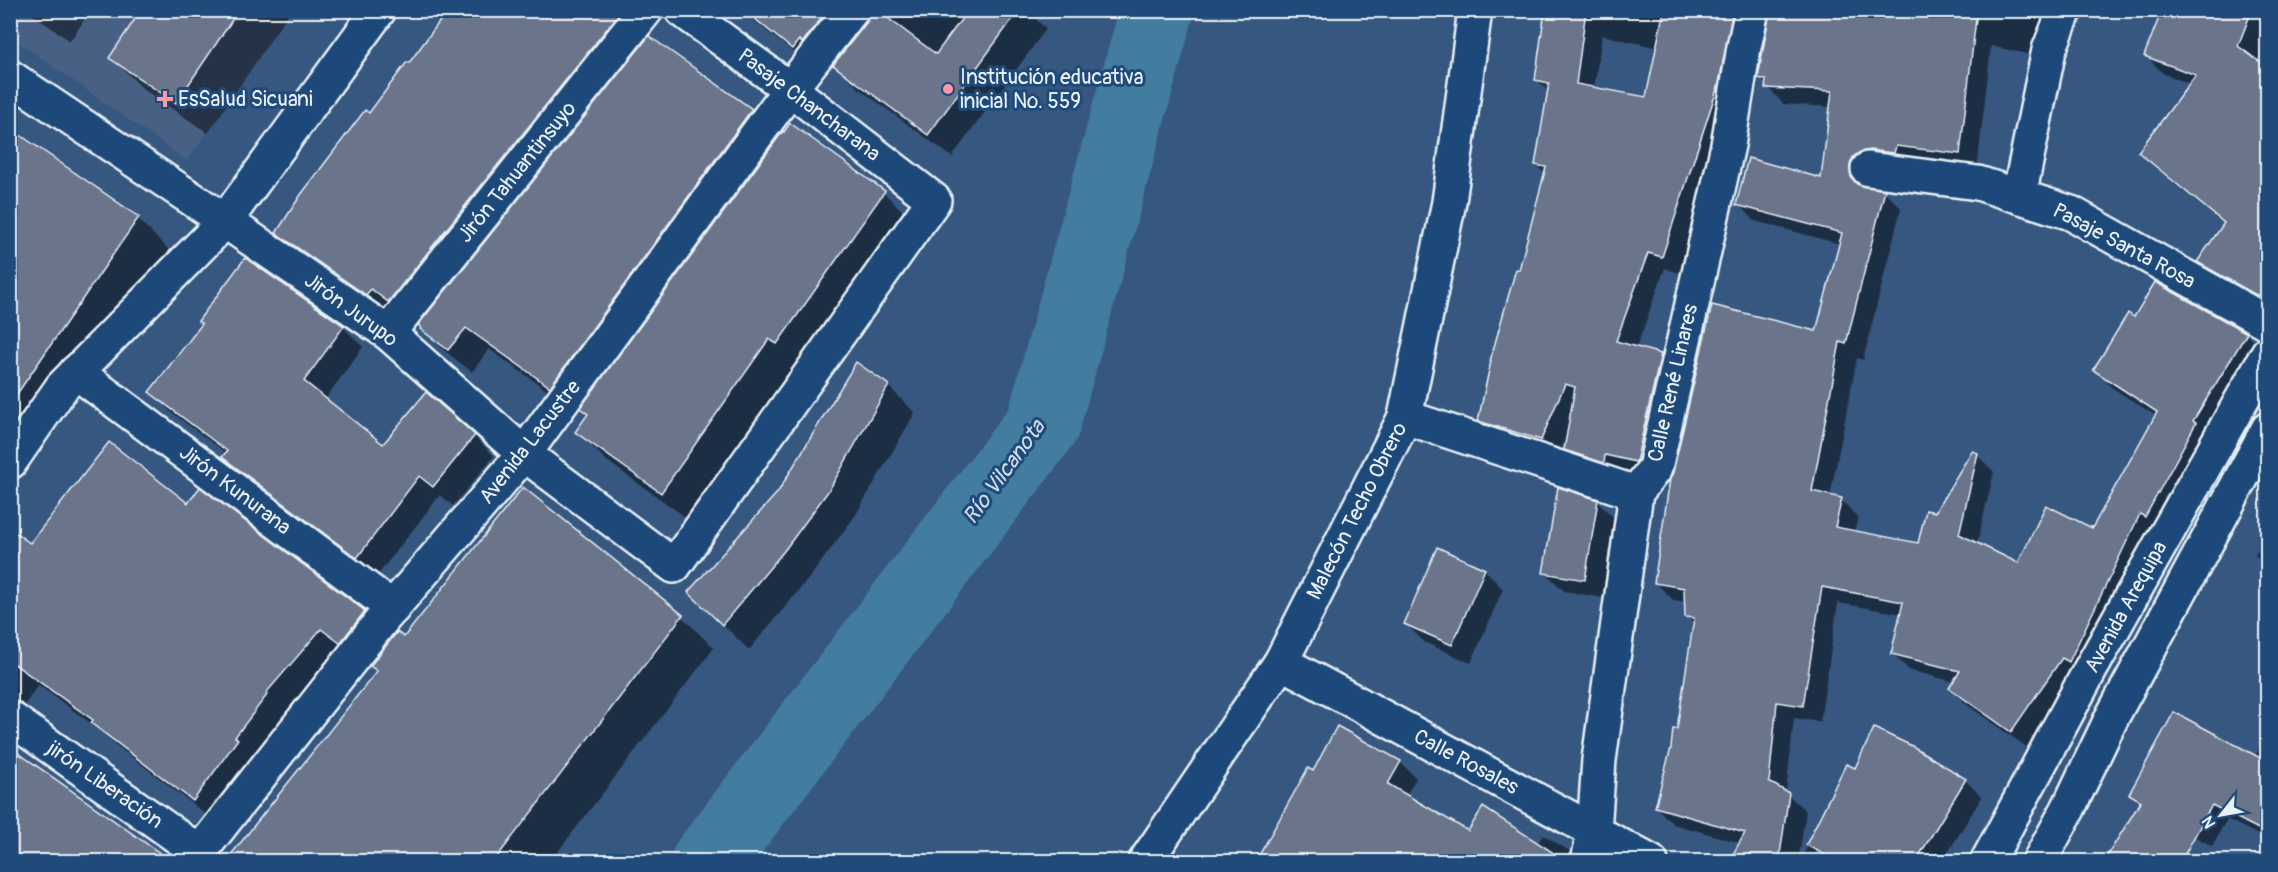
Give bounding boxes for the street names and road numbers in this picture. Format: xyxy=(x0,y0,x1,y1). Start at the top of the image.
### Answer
street label: Pasaje Chancharana xyxy=(732,43,886,167)
street label: Jirón Tahuantinsuyo xyxy=(452,96,582,248)
street label: Pasaje Santa Rosa xyxy=(2048,197,2200,295)
street label: Jirón Jurupo xyxy=(299,267,403,353)
street label: Calle René Linares xyxy=(1642,301,1704,465)
street label: Avenida Lacustre xyxy=(473,374,587,509)
street label: Malecón Techo Obrero xyxy=(1301,418,1413,604)
street label: Jirón Kunurana xyxy=(174,439,296,541)
street label: Avenida Arequipa xyxy=(2079,536,2173,678)
street label: Calle Rosales xyxy=(1409,723,1524,801)
street label: jirón Liberación xyxy=(41,735,168,835)

